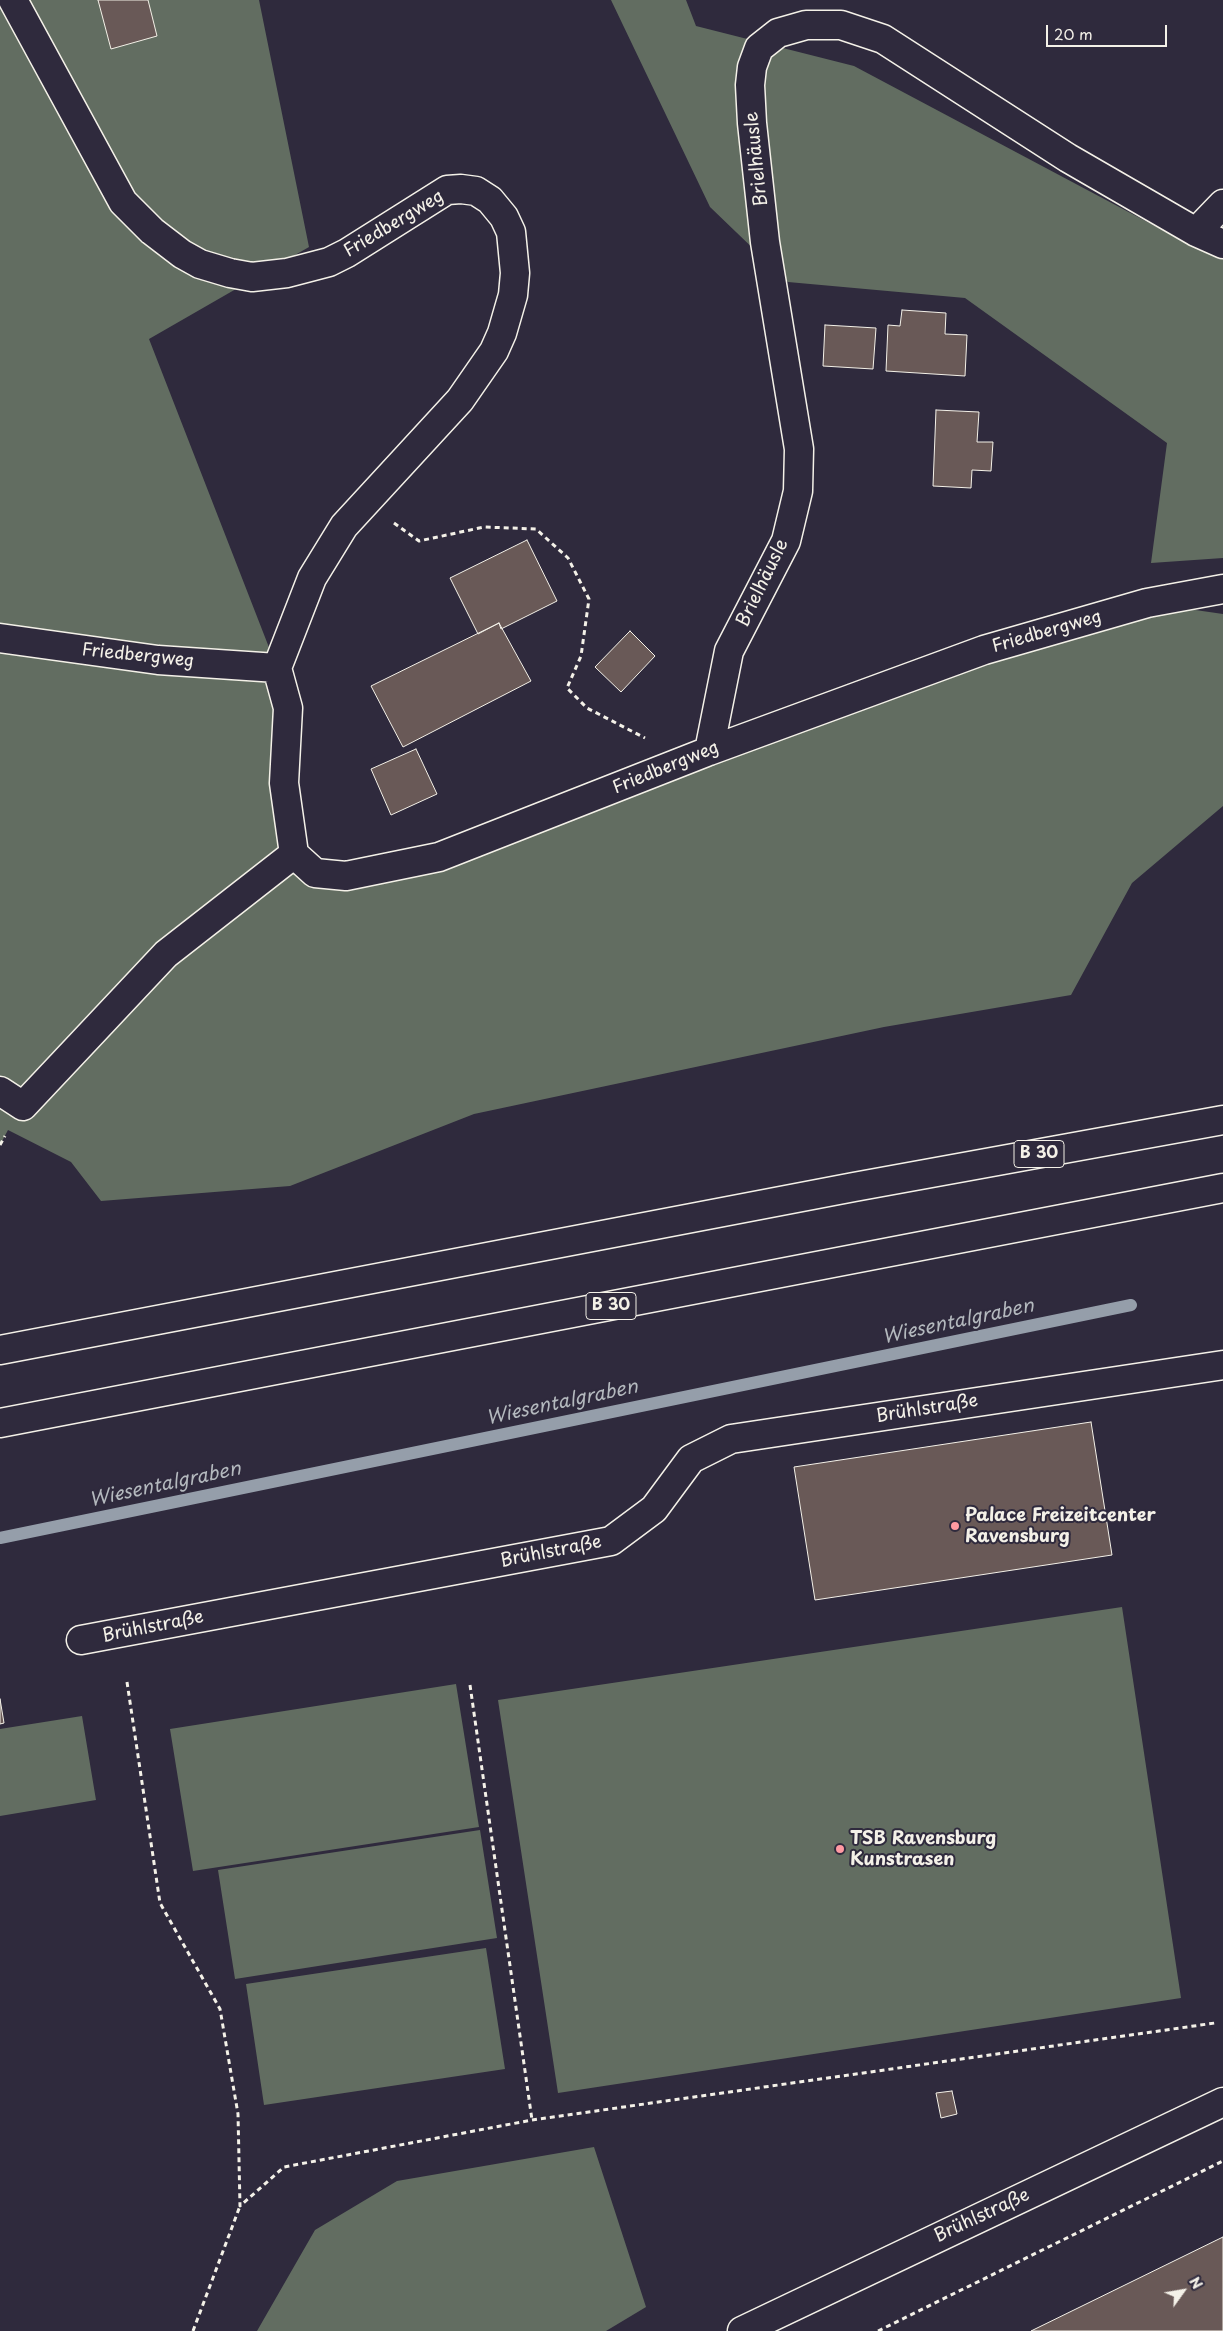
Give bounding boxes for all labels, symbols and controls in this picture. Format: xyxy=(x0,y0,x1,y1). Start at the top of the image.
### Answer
scale bar xyxy=(1048,15,1169,47)
text: 20 m xyxy=(1054,22,1093,45)
street label: Brielhäusle xyxy=(741,111,773,207)
street label: Friedbergweg xyxy=(340,186,448,262)
street label: Brielhäusle xyxy=(732,536,794,630)
street label: Friedbergweg xyxy=(990,606,1104,658)
street label: Friedbergweg xyxy=(81,639,195,673)
street label: Friedbergweg xyxy=(610,737,722,799)
road number: B 30 xyxy=(1014,1140,1064,1168)
road number: B 30 xyxy=(586,1292,636,1320)
water label: Wiesentalgraben xyxy=(880,1295,1036,1349)
water label: Wiesentalgraben xyxy=(484,1376,640,1430)
street label: Brühlstraße xyxy=(874,1390,980,1428)
water label: Wiesentalgraben xyxy=(87,1458,243,1512)
place label: Palace Freizeitcenter Ravensburg xyxy=(965,1505,1156,1548)
marker: Palace Freizeitcenter Ravensburg xyxy=(949,1520,961,1532)
street label: Brühlstraße xyxy=(498,1532,604,1572)
street label: Brühlstraße xyxy=(100,1607,206,1647)
place label: TSB Ravensburg Kunstrasen xyxy=(850,1828,996,1870)
marker: TSB Ravensburg Kunstrasen xyxy=(834,1843,846,1855)
street label: Brühlstraße xyxy=(931,2184,1033,2248)
north arrow xyxy=(1158,2266,1208,2316)
text: N xyxy=(1184,2273,1208,2293)

